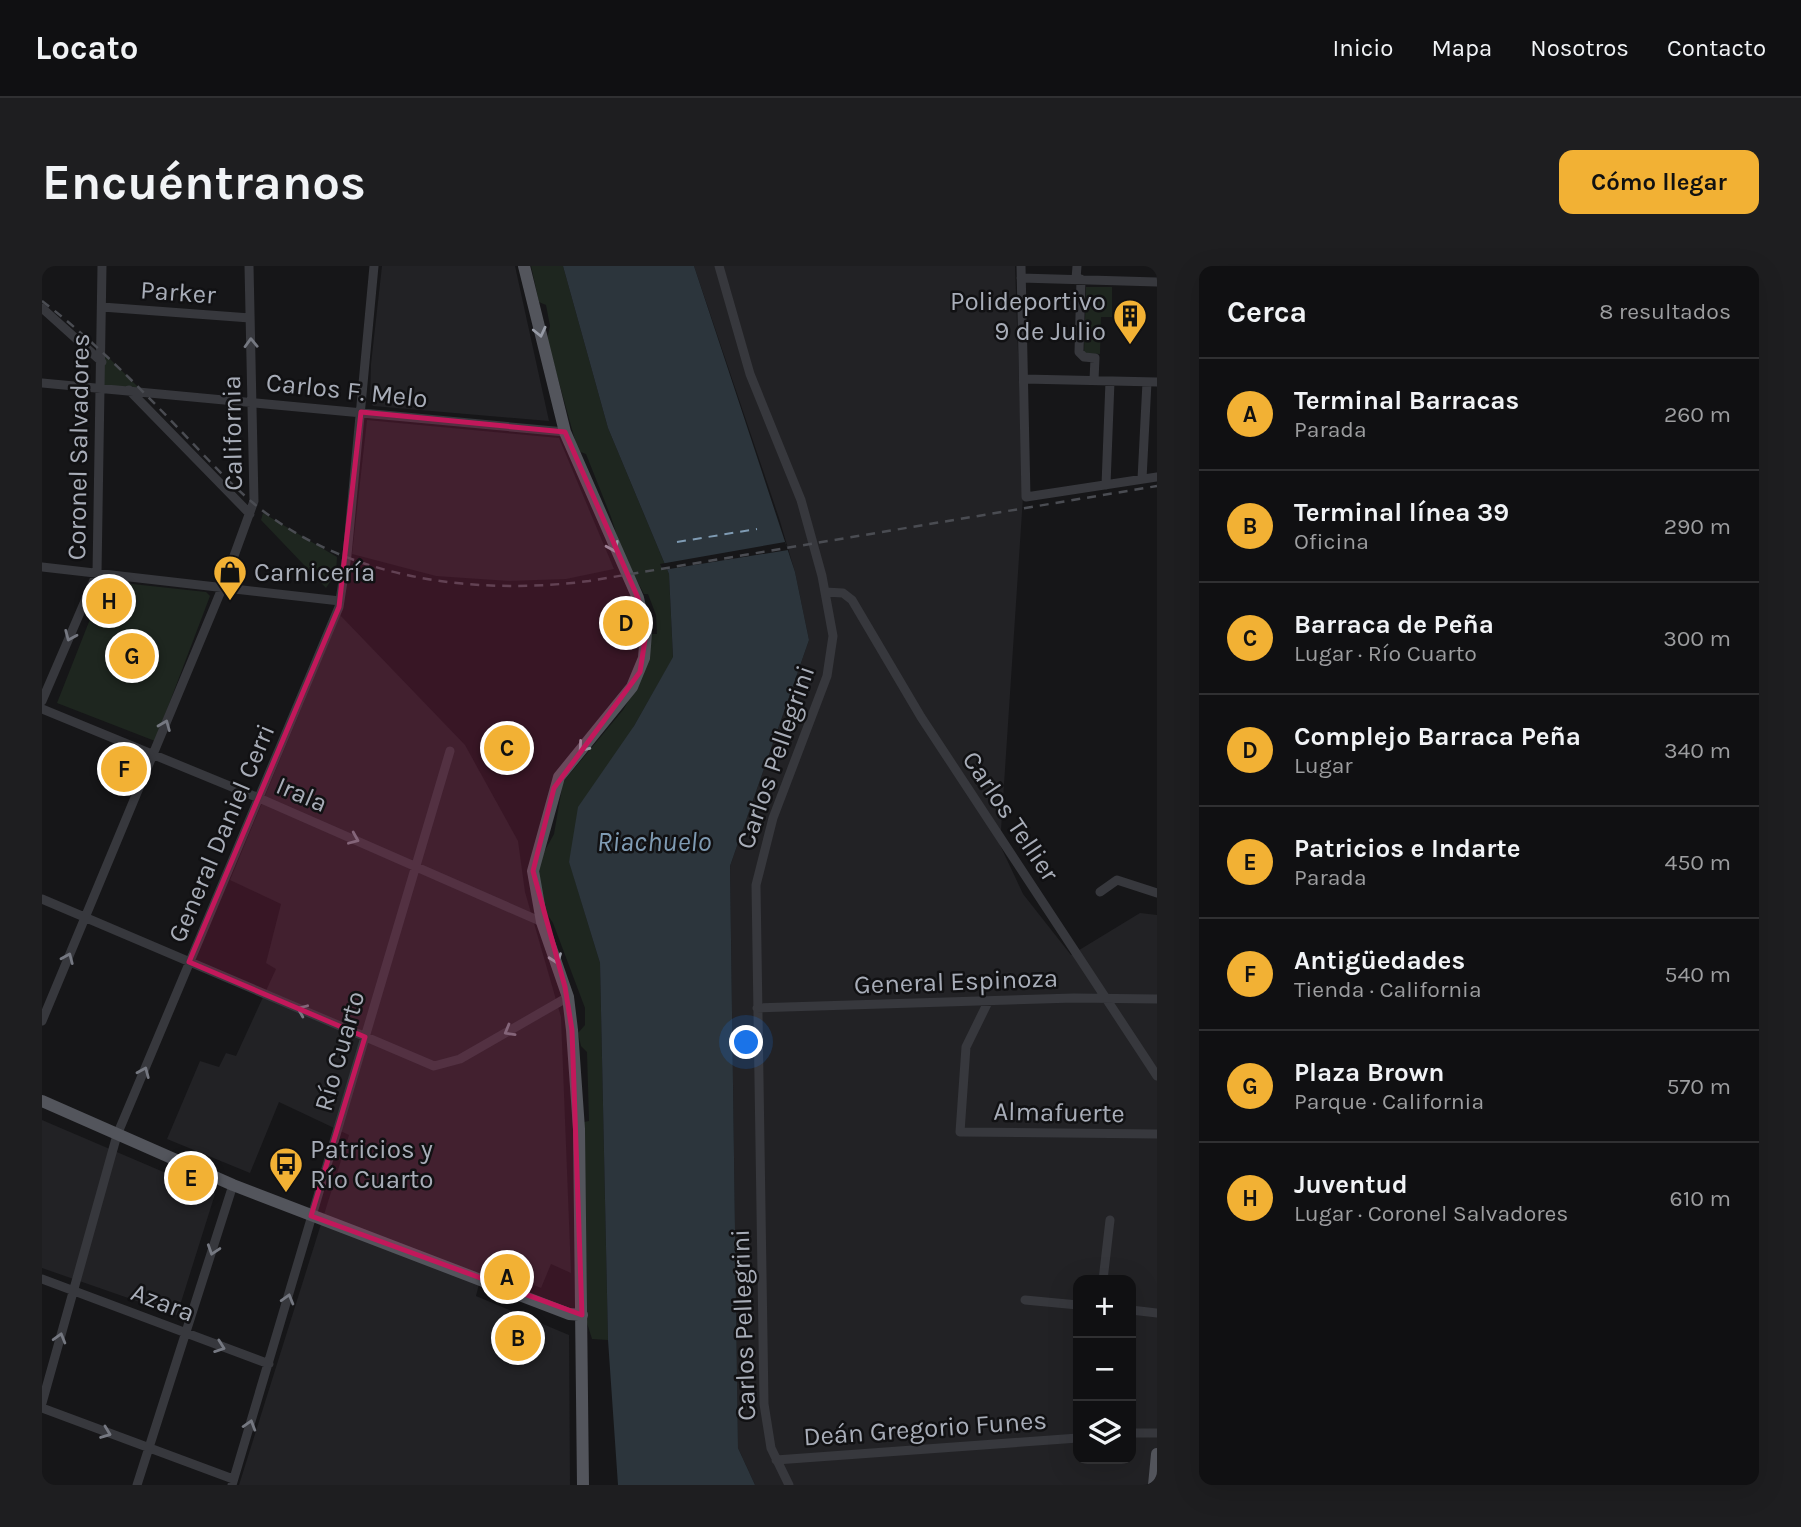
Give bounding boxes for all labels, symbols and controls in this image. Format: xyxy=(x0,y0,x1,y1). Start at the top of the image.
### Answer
text: Locato xyxy=(35,29,138,67)
text: Inicio xyxy=(1332,34,1393,62)
text: Mapa xyxy=(1431,34,1492,62)
text: Nosotros xyxy=(1530,34,1629,62)
text: Contacto xyxy=(1667,34,1766,62)
button: Cómo llegar xyxy=(1559,150,1759,214)
text: Encuéntranos xyxy=(42,154,366,211)
street label: Parker xyxy=(139,274,217,311)
place label: Polideportivo 9 de Julio xyxy=(950,286,1106,347)
text: Cerca xyxy=(1227,294,1307,330)
building icon: Polideportivo 9 de Julio xyxy=(1111,297,1149,346)
text: 8 resultados xyxy=(1599,298,1731,325)
one-way arrow xyxy=(532,326,546,338)
street label: Coronel Salvadores xyxy=(61,333,96,561)
one-way arrow xyxy=(243,338,259,348)
street label: Carlos F. Melo xyxy=(265,367,429,414)
street label: California xyxy=(216,375,249,491)
text: Terminal Barracas xyxy=(1294,385,1519,416)
text: A xyxy=(1243,401,1257,428)
text: 260 m xyxy=(1664,401,1731,428)
text: Parada xyxy=(1294,416,1367,443)
text: Terminal línea 39 xyxy=(1294,497,1509,528)
text: B xyxy=(1243,513,1257,540)
text: 290 m xyxy=(1664,513,1731,540)
text: Oficina xyxy=(1294,528,1369,555)
one-way arrow xyxy=(605,540,619,552)
shop icon: Carnicería xyxy=(211,553,249,602)
place label: Carnicería xyxy=(254,557,375,588)
pin: H xyxy=(86,575,132,627)
pin: D xyxy=(603,597,649,649)
text: Barraca de Peña xyxy=(1294,609,1494,640)
text: C xyxy=(1243,625,1257,652)
text: 300 m xyxy=(1663,625,1731,652)
one-way arrow xyxy=(64,629,78,641)
pin: G xyxy=(109,630,155,682)
text: Lugar · Río Cuarto xyxy=(1294,640,1477,667)
street label: Carlos Pellegrini xyxy=(730,661,821,853)
one-way arrow xyxy=(157,720,171,732)
street label: General Daniel Cerri xyxy=(162,720,281,947)
text: Complejo Barraca Peña xyxy=(1294,721,1581,752)
pin: C xyxy=(484,722,530,774)
text: D xyxy=(1242,737,1258,764)
text: 340 m xyxy=(1664,737,1731,764)
one-way arrow xyxy=(579,739,591,752)
pin: F xyxy=(101,743,147,795)
street label: Carlos Tellier xyxy=(956,745,1066,888)
text: Lugar xyxy=(1294,752,1353,779)
street label: Irala xyxy=(272,770,332,819)
water label: Riachuelo xyxy=(597,825,711,858)
one-way arrow xyxy=(347,831,359,845)
text: Patricios e Indarte xyxy=(1294,833,1521,864)
text: E xyxy=(1243,849,1257,876)
text: 450 m xyxy=(1665,849,1731,876)
text: Parada xyxy=(1294,864,1367,891)
text: Antigüedades xyxy=(1294,945,1465,976)
one-way arrow xyxy=(60,952,74,965)
one-way arrow xyxy=(547,952,561,964)
text: F xyxy=(1244,961,1256,988)
text: 540 m xyxy=(1665,961,1731,988)
street label: General Espinoza xyxy=(853,962,1059,1001)
text: Tienda · California xyxy=(1294,976,1482,1003)
street label: Río Cuarto xyxy=(308,988,371,1115)
one-way arrow xyxy=(297,1004,309,1018)
one-way arrow xyxy=(503,1023,516,1036)
your location xyxy=(729,1025,763,1059)
text: Plaza Brown xyxy=(1294,1057,1445,1088)
one-way arrow xyxy=(135,1066,149,1078)
text: G xyxy=(1242,1073,1258,1100)
text: 570 m xyxy=(1667,1073,1731,1100)
text: Parque · California xyxy=(1294,1088,1484,1115)
street label: Almafuerte xyxy=(993,1096,1125,1129)
place label: Patricios y Río Cuarto xyxy=(310,1134,433,1195)
bus stop icon: Patricios y Río Cuarto xyxy=(267,1145,305,1194)
pin: E xyxy=(168,1152,214,1204)
text: Juventud xyxy=(1294,1169,1408,1200)
text: H xyxy=(1242,1185,1258,1212)
text: 610 m xyxy=(1670,1185,1731,1212)
text: Lugar · Coronel Salvadores xyxy=(1294,1200,1568,1227)
street label: Carlos Pellegrini xyxy=(725,1229,762,1421)
one-way arrow xyxy=(206,1244,221,1256)
pin: A xyxy=(484,1251,530,1303)
map controls xyxy=(1073,1275,1136,1464)
button: + xyxy=(1073,1275,1136,1338)
street label: Azara xyxy=(127,1276,199,1329)
one-way arrow xyxy=(279,1293,294,1305)
pin: B xyxy=(495,1312,541,1364)
one-way arrow xyxy=(52,1332,67,1344)
one-way arrow xyxy=(214,1338,226,1352)
button: − xyxy=(1073,1338,1136,1401)
button: layers xyxy=(1073,1401,1136,1464)
street label: Deán Gregorio Funes xyxy=(802,1405,1048,1452)
one-way arrow xyxy=(242,1419,257,1431)
one-way arrow xyxy=(99,1425,111,1439)

